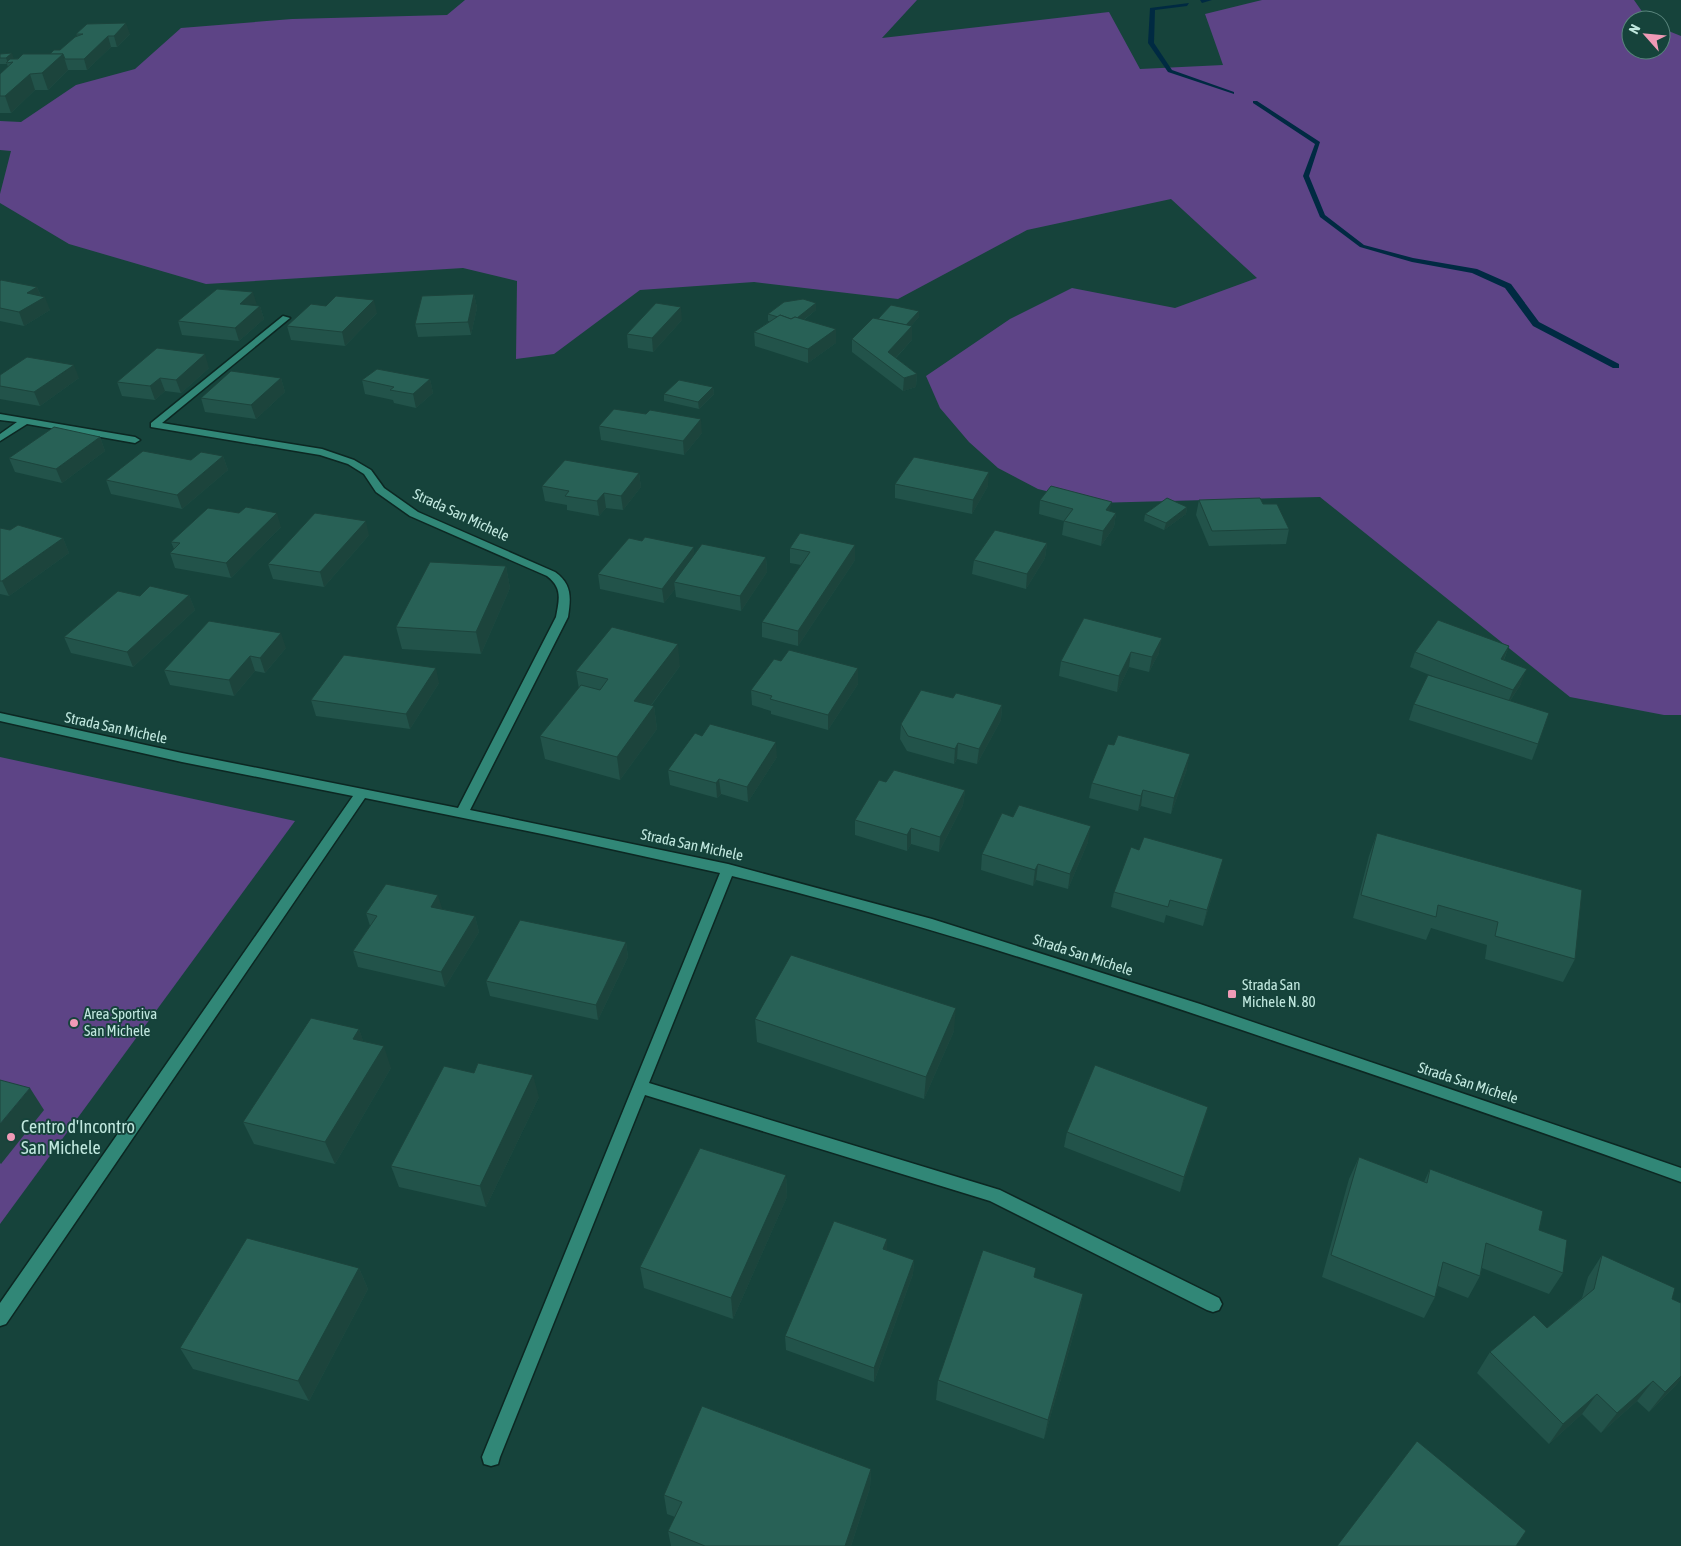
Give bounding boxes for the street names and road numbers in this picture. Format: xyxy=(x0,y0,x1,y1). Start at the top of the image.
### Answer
street label: Strada San Michele xyxy=(410,485,512,544)
street label: Strada San Michele xyxy=(63,708,169,747)
street label: Strada San Michele xyxy=(639,825,745,864)
street label: Strada San Michele xyxy=(1031,930,1136,979)
street label: Strada San Michele xyxy=(1416,1058,1521,1107)

